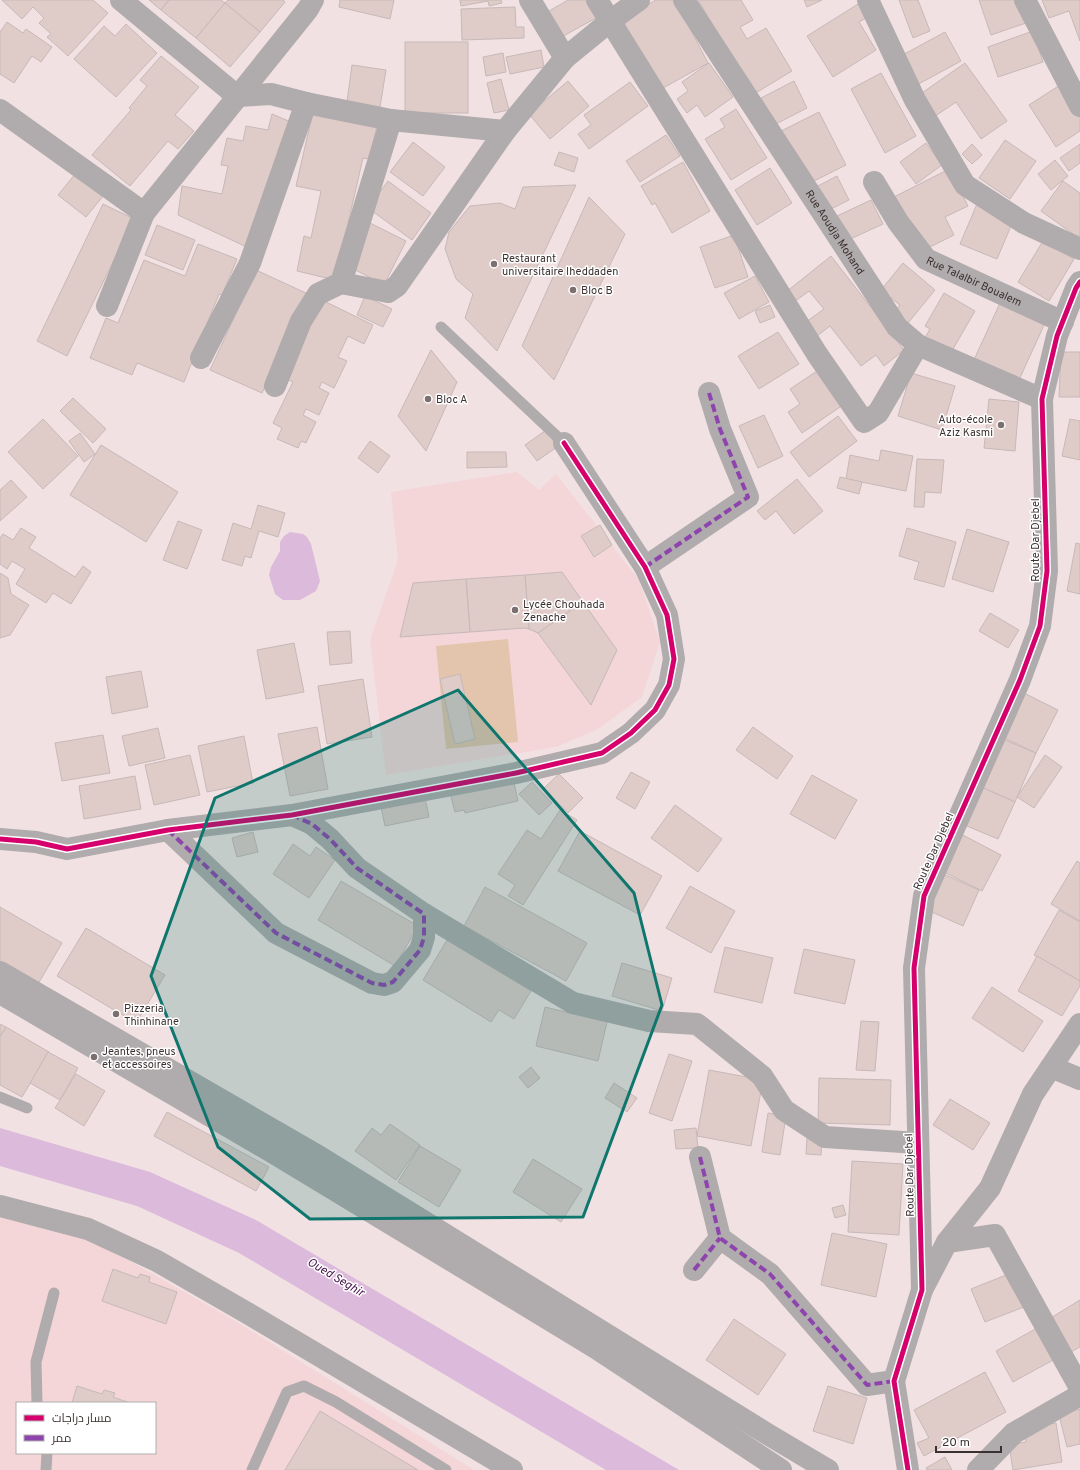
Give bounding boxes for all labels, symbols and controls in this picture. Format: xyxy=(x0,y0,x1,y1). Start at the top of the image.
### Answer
street label: Rue Aoudja Mohand xyxy=(802,188,867,278)
place label: Restaurant universitaire Iheddaden xyxy=(502,252,618,279)
street label: Rue Talalbir Boualem xyxy=(923,254,1024,310)
marker: Restaurant universitaire Iheddaden xyxy=(489,259,499,269)
place label: Bloc B xyxy=(581,284,613,298)
marker: Bloc B xyxy=(568,285,578,295)
place label: Bloc A xyxy=(436,393,468,407)
marker: Bloc A xyxy=(423,394,433,404)
place label: Auto-école Aziz Kasmi xyxy=(938,413,993,440)
marker: Auto-école Aziz Kasmi xyxy=(996,420,1006,430)
street label: Route Dar Djebel xyxy=(1029,498,1043,582)
place label: Lycée Chouhada Zenache xyxy=(523,598,605,625)
marker: Lycée Chouhada Zenache xyxy=(510,605,520,615)
street label: Route Dar Djebel xyxy=(911,810,957,892)
place label: Pizzeria Thinhinane xyxy=(124,1002,179,1029)
marker: Pizzeria Thinhinane xyxy=(111,1009,121,1019)
place label: Jeantes, pneus et accessoires xyxy=(102,1045,176,1072)
marker: Jeantes, pneus et accessoires xyxy=(89,1052,99,1062)
street label: Route Dar Djebel xyxy=(902,1133,918,1217)
water label: Oued Seghir xyxy=(304,1255,368,1302)
legend xyxy=(16,1402,156,1454)
text: مسار دراجات xyxy=(52,1411,111,1427)
scale bar xyxy=(936,1428,1001,1454)
text: ممر xyxy=(51,1431,71,1447)
text: 20 m xyxy=(942,1435,970,1451)

